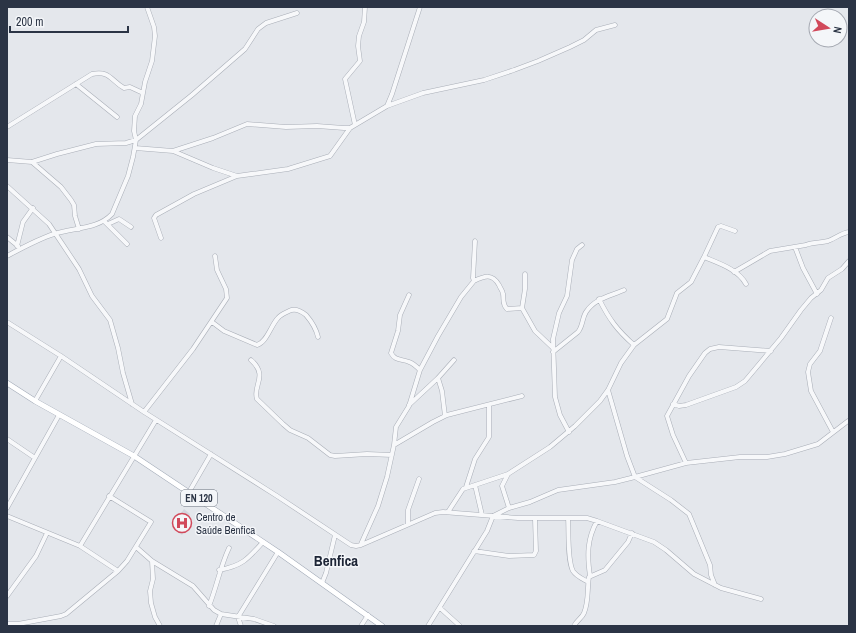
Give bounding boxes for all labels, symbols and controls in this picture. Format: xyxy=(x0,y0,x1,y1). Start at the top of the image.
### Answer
scale bar xyxy=(10,8,128,34)
north arrow xyxy=(808,8,848,48)
text: 200 m xyxy=(16,14,43,30)
text: N xyxy=(830,25,845,35)
road number: EN 120 xyxy=(181,490,217,506)
place label: Centro de Saúde Benfica xyxy=(196,510,255,537)
hospital icon: Centro de Saúde Benfica xyxy=(171,512,193,534)
district label: Benfica xyxy=(314,550,358,571)

